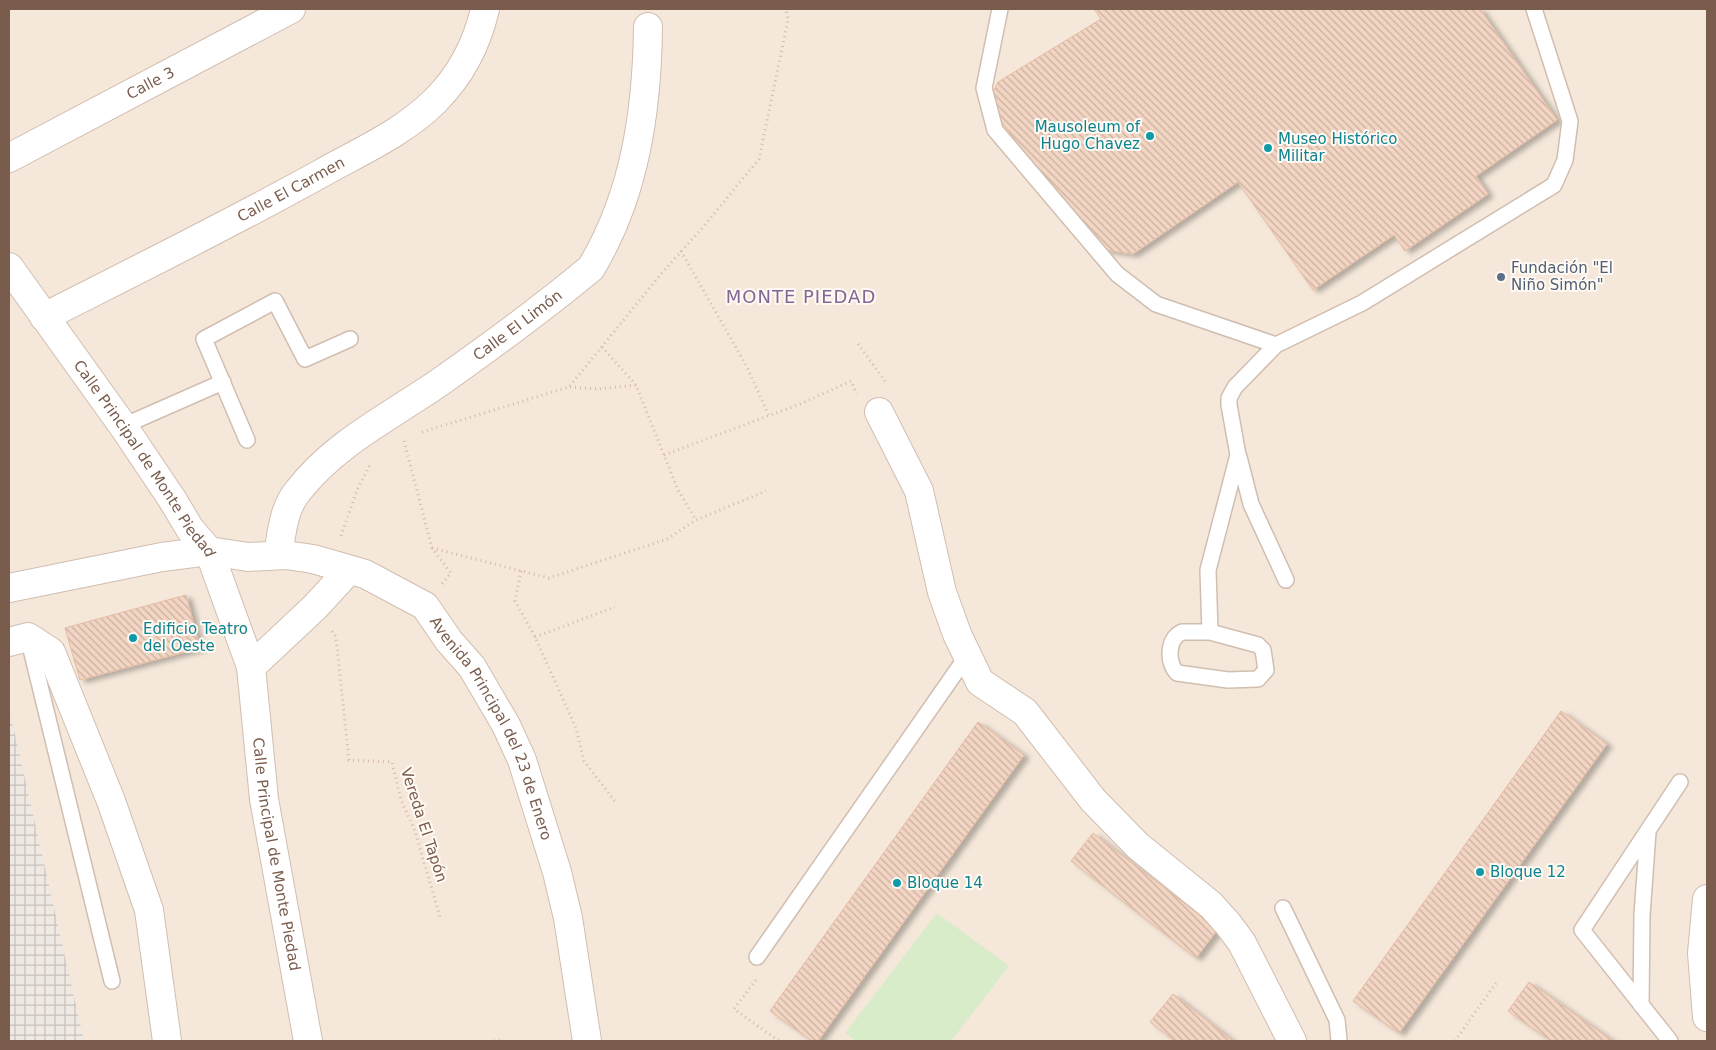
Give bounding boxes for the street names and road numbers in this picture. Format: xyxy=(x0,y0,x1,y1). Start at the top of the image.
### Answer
street label: Calle 3 xyxy=(123,63,177,103)
street label: Calle El Carmen xyxy=(234,153,348,226)
street label: Calle El Limón xyxy=(470,286,566,364)
street label: Calle Principal de Monte Piedad xyxy=(70,357,219,559)
street label: Avenida Principal del 23 de Enero xyxy=(426,613,556,843)
street label: Calle Principal de Monte Piedad xyxy=(249,737,304,972)
street label: Vereda El Tapón xyxy=(397,765,451,885)

